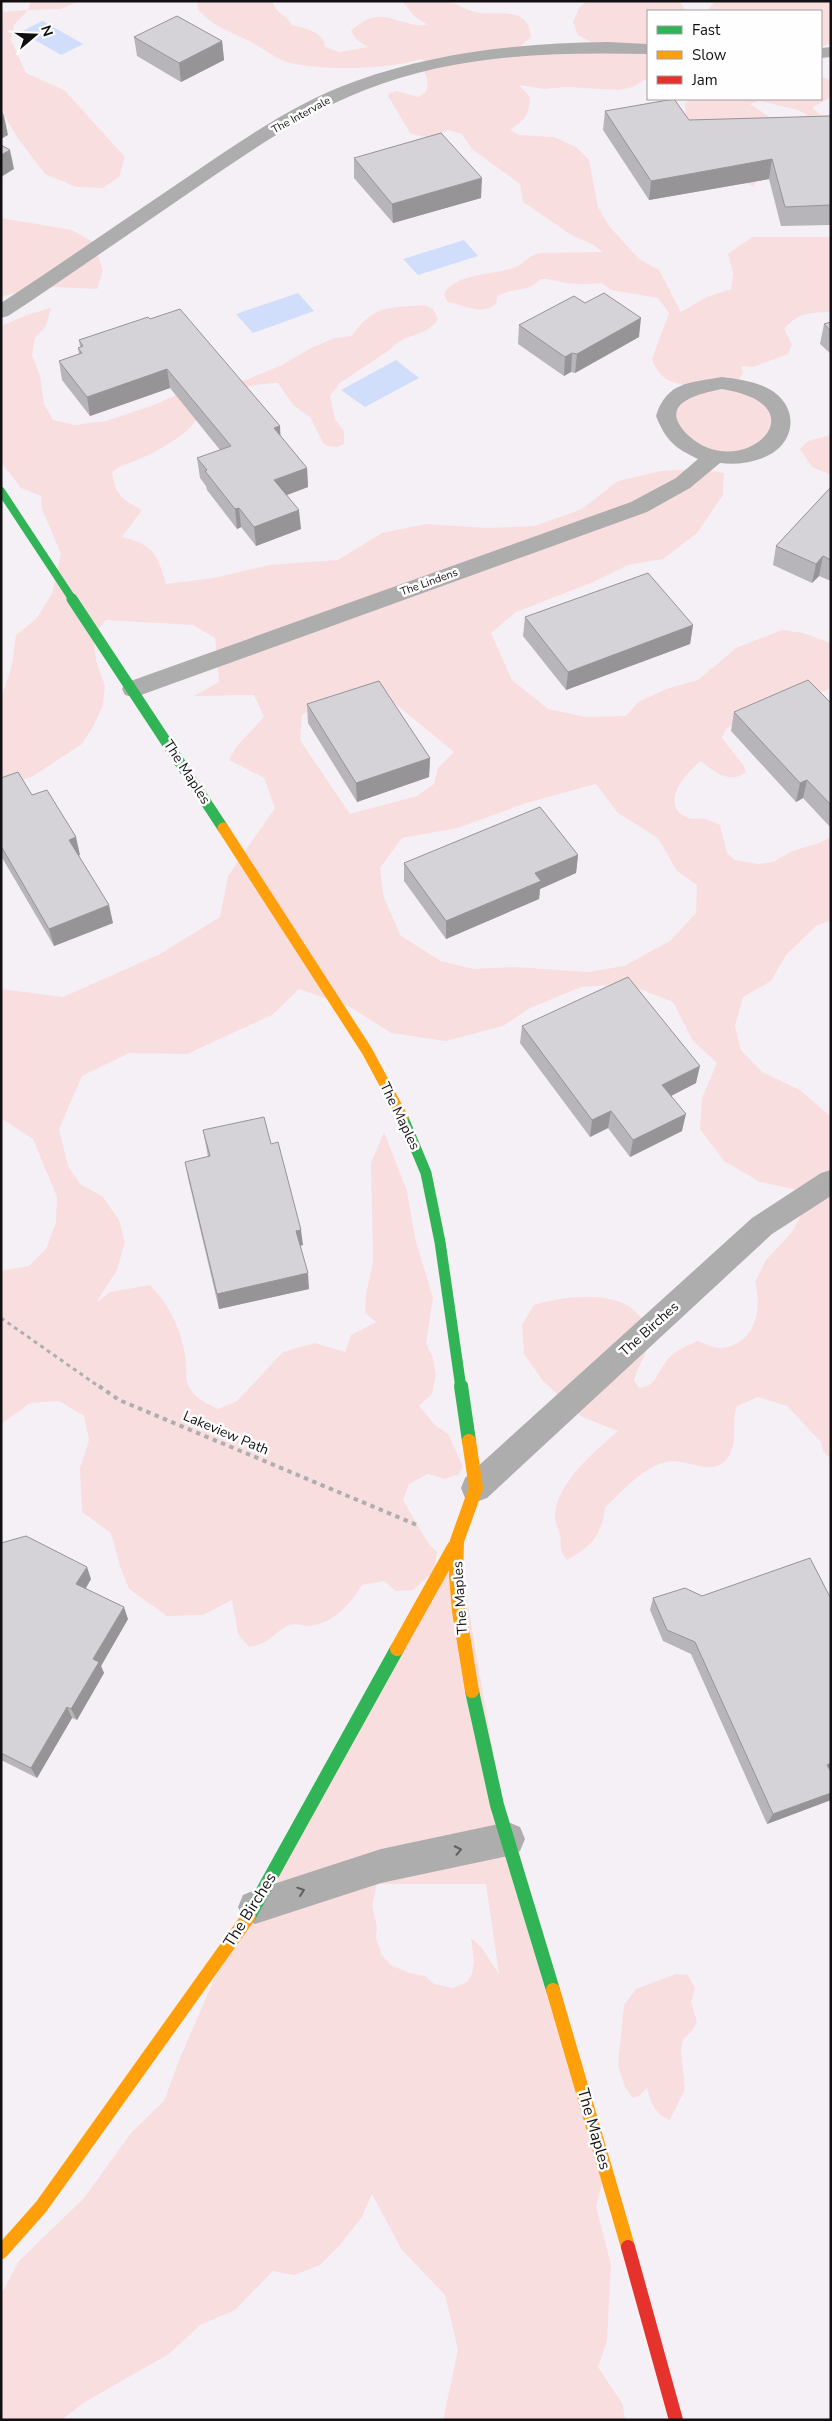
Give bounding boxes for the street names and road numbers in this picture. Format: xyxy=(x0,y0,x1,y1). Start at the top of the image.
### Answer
street label: The Intervale xyxy=(269,93,333,137)
street label: The Lindens xyxy=(398,565,460,599)
street label: The Maples xyxy=(159,736,215,808)
street label: The Maples xyxy=(375,1079,425,1153)
street label: The Birches xyxy=(615,1297,683,1361)
street label: Lakeview Path xyxy=(180,1406,272,1460)
street label: The Maples xyxy=(448,1561,472,1635)
street label: The Birches xyxy=(218,1868,282,1952)
street label: The Maples xyxy=(572,2086,616,2172)

